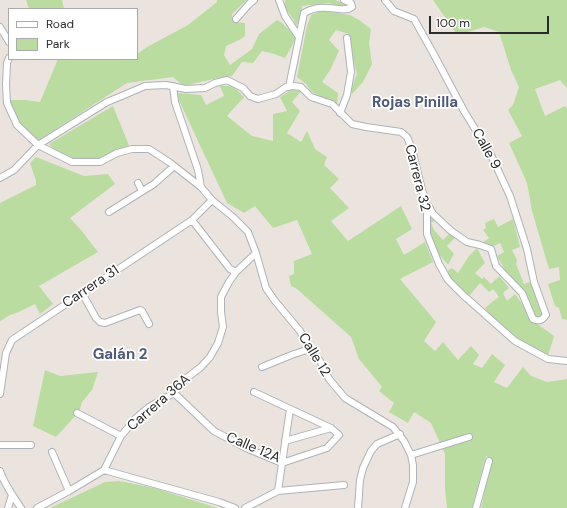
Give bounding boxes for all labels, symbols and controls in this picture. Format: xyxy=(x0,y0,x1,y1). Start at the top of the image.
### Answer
legend xyxy=(8,8,138,60)
scale bar xyxy=(431,8,551,34)
text: 100 m xyxy=(436,15,470,31)
text: Road xyxy=(46,16,74,32)
text: Park xyxy=(46,36,70,52)
district label: Rojas Pinilla xyxy=(372,94,458,112)
street label: Calle 9 xyxy=(468,126,504,172)
street label: Carrera 32 xyxy=(401,143,433,213)
street label: Carrera 31 xyxy=(60,262,122,312)
street label: Calle 12 xyxy=(294,330,334,380)
district label: Galán 2 xyxy=(93,346,147,364)
street label: Carrera 36A xyxy=(124,371,194,435)
street label: Calle 12A xyxy=(223,429,283,467)

